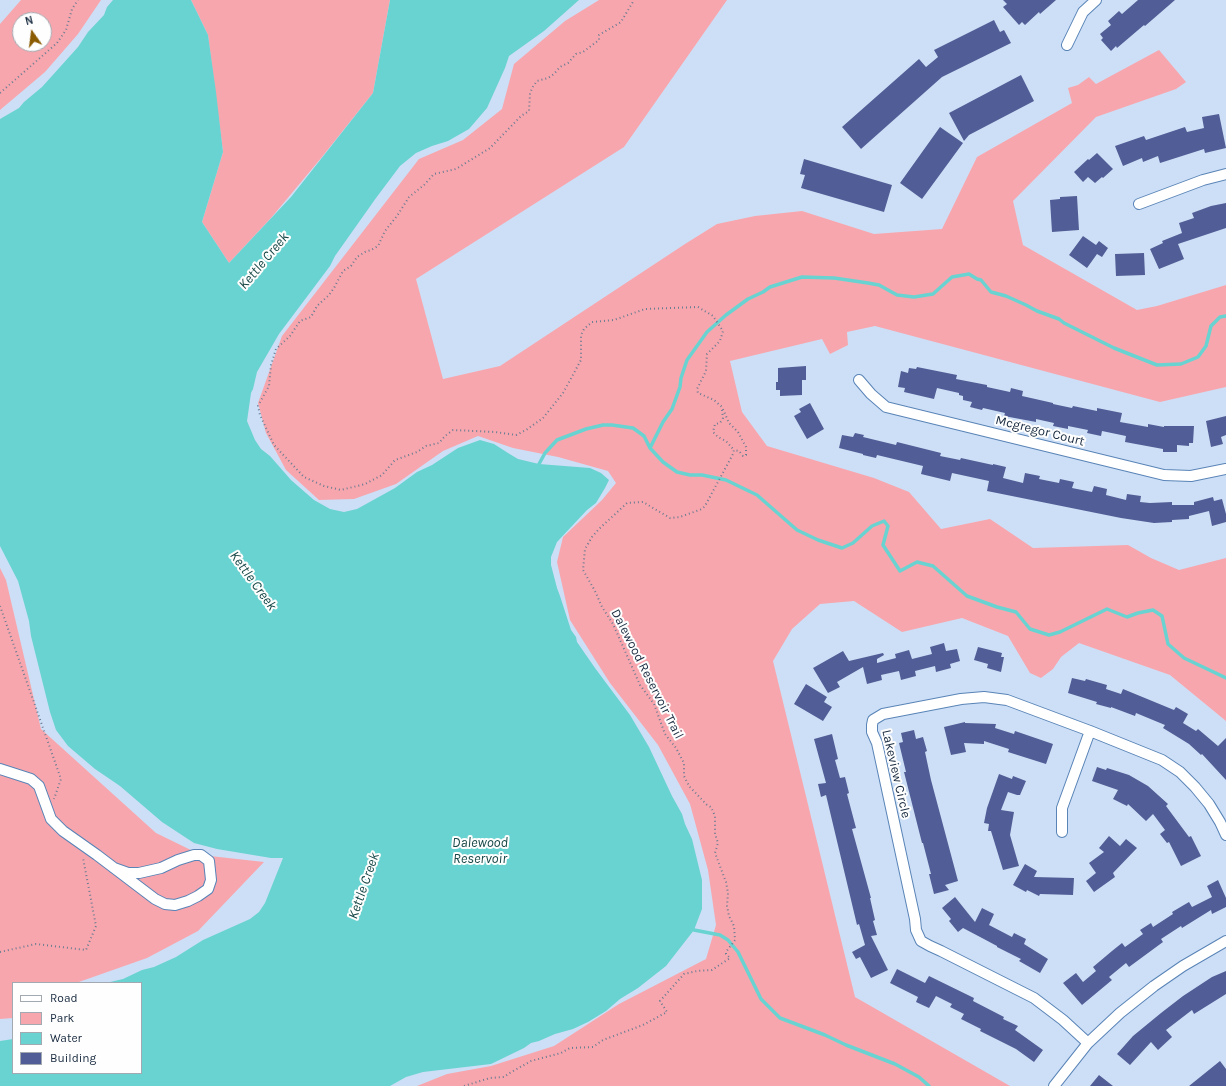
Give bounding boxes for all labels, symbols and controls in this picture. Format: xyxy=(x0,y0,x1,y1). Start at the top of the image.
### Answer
north arrow xyxy=(12,12,52,52)
text: N xyxy=(24,14,35,28)
water label: Kettle Creek xyxy=(235,229,293,293)
street label: Mcgregor Court xyxy=(994,412,1086,450)
water label: Kettle Creek xyxy=(226,548,280,614)
street label: Dalewood Reservoir Trail xyxy=(607,607,687,741)
street label: Lakeview Circle xyxy=(878,728,914,820)
water label: Dalewood Reservoir xyxy=(452,835,508,868)
water label: Kettle Creek xyxy=(345,851,383,921)
legend xyxy=(12,982,142,1074)
text: Road xyxy=(50,991,78,1005)
text: Park xyxy=(50,1011,74,1025)
text: Water xyxy=(50,1031,82,1045)
text: Building xyxy=(50,1051,96,1065)

